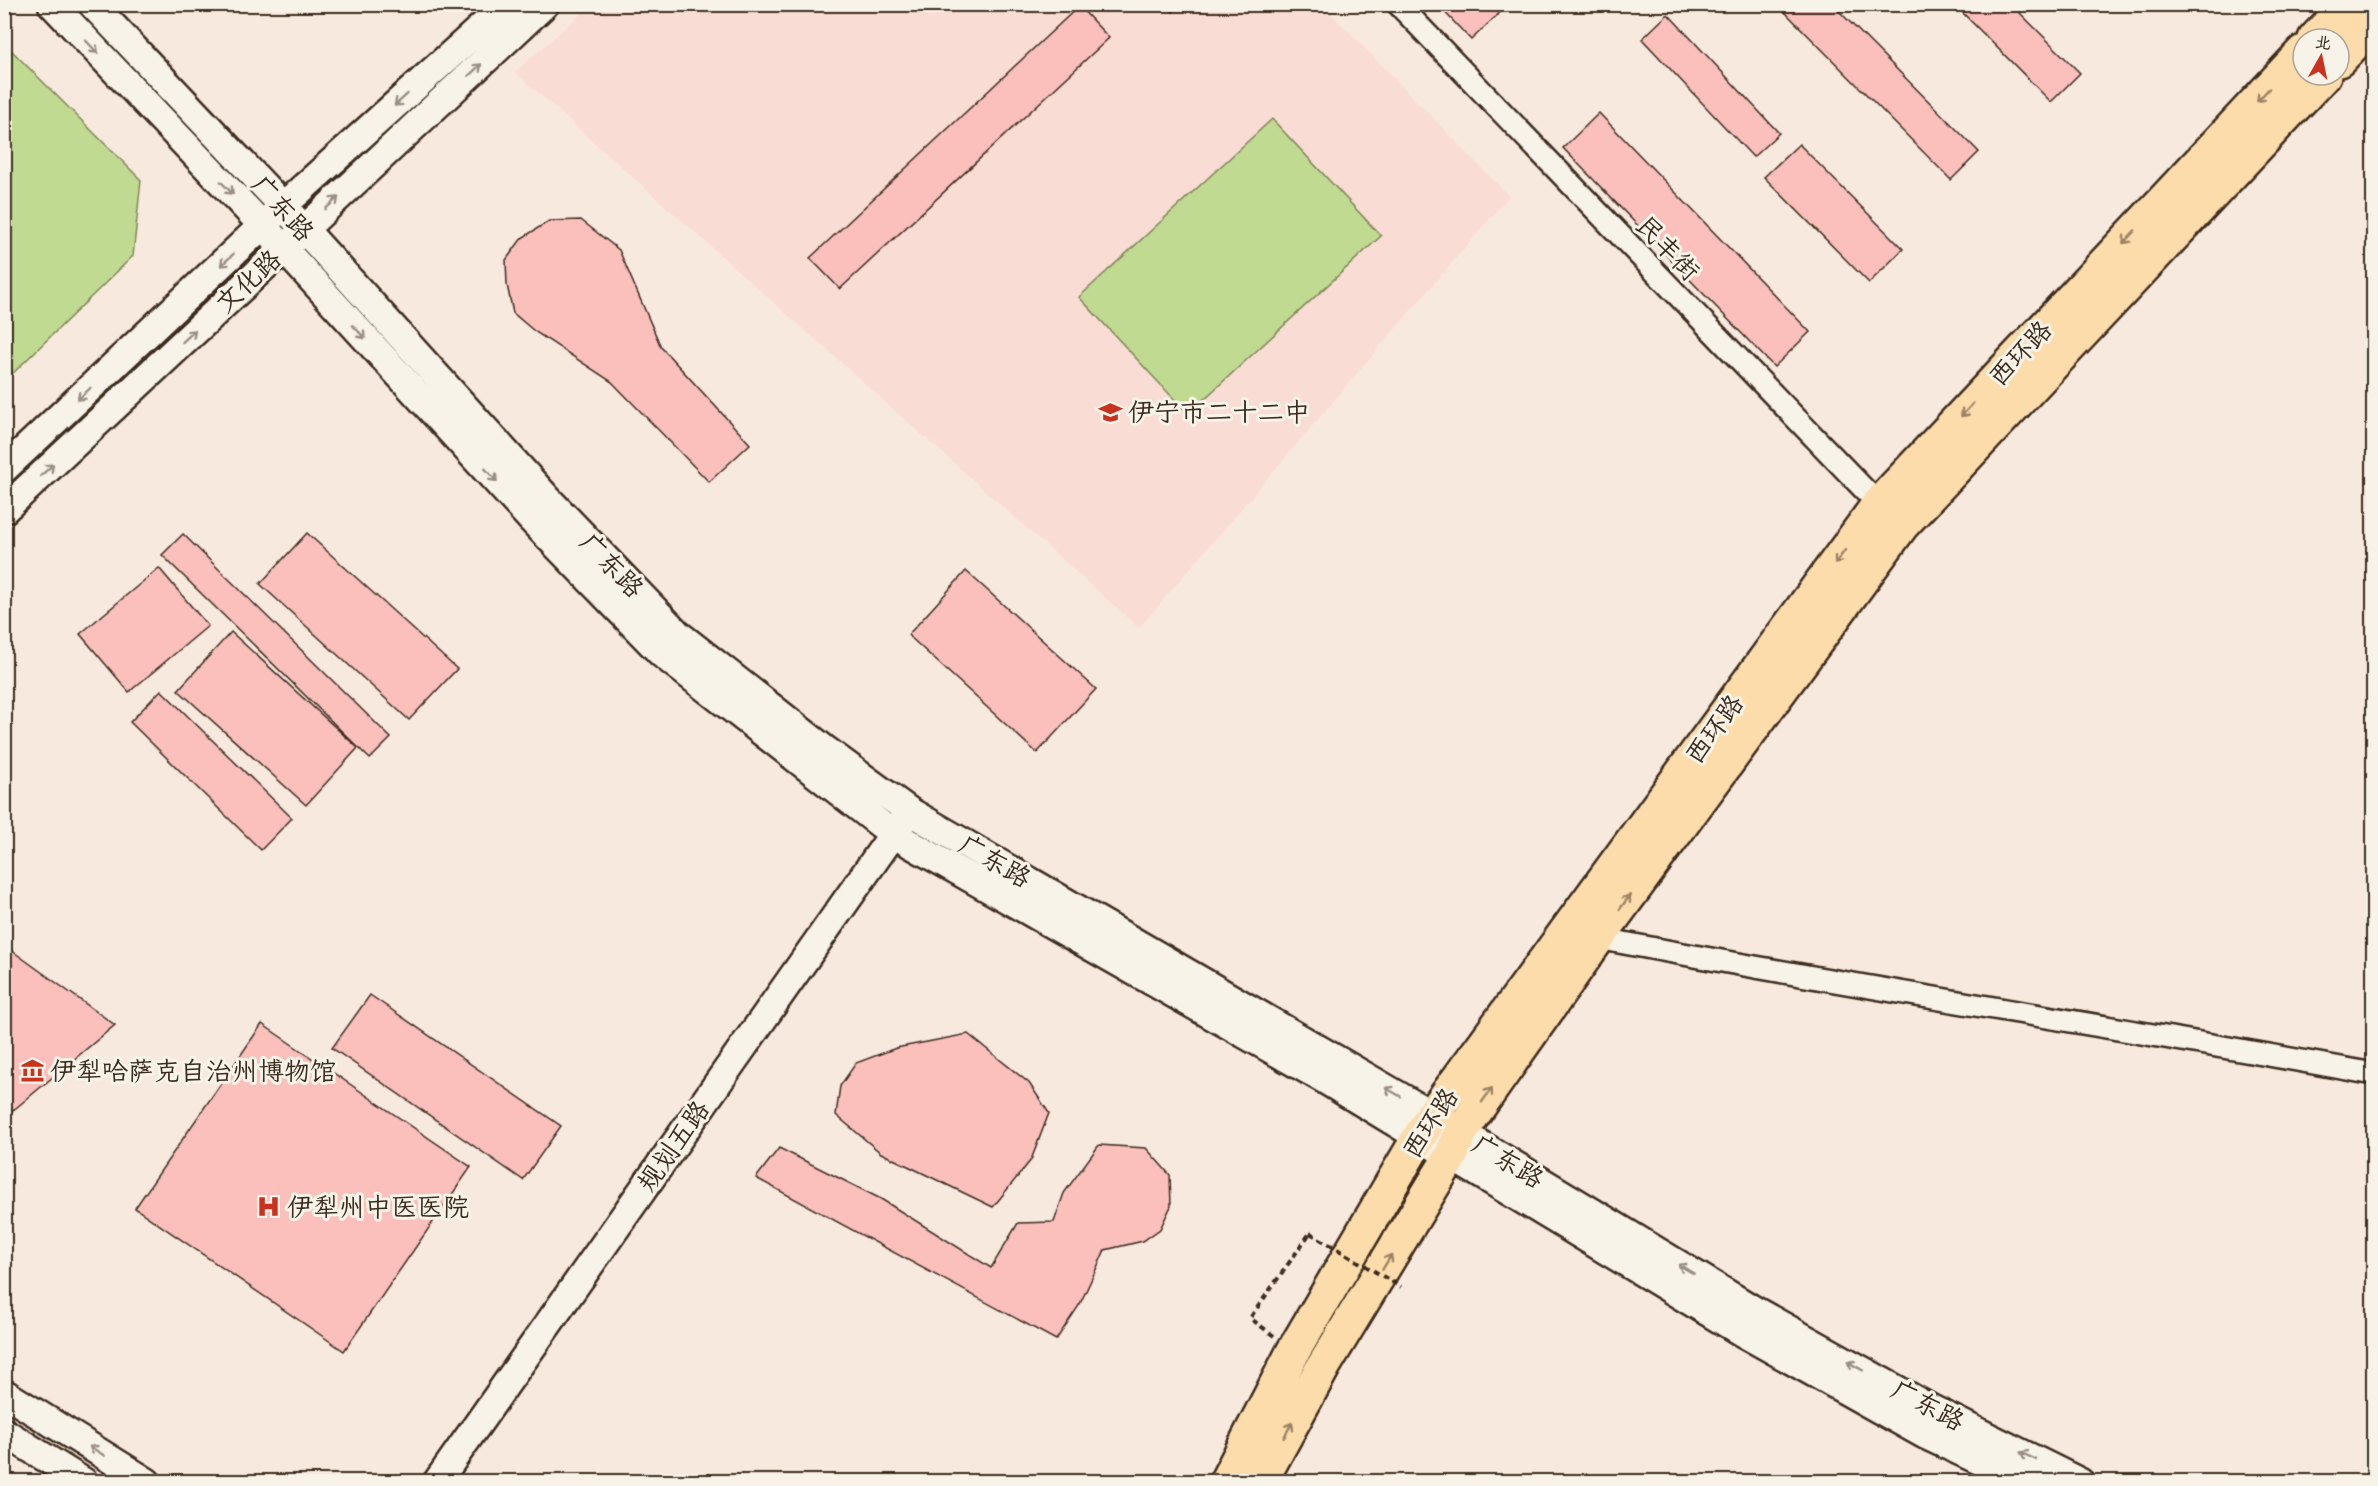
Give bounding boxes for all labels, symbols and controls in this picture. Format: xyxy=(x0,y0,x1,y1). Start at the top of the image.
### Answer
north arrow xyxy=(2291,27,2351,87)
text: 北 xyxy=(2314,32,2333,54)
one-way arrow xyxy=(85,39,99,54)
one-way arrow xyxy=(467,63,482,77)
one-way arrow xyxy=(2256,87,2270,102)
one-way arrow xyxy=(394,93,409,107)
street label: 广东路 xyxy=(244,168,321,248)
one-way arrow xyxy=(220,181,234,196)
one-way arrow xyxy=(324,196,339,210)
street label: 民丰街 xyxy=(1629,209,1707,288)
one-way arrow xyxy=(2123,229,2137,244)
street label: 文化路 xyxy=(209,243,288,320)
one-way arrow xyxy=(219,253,234,268)
street label: 西环路 xyxy=(1982,314,2059,393)
one-way arrow xyxy=(352,324,366,339)
one-way arrow xyxy=(182,329,197,343)
one-way arrow xyxy=(77,387,92,401)
place label: 伊宁市二十二中 xyxy=(1128,396,1310,429)
school or university icon: 伊宁市二十二中 xyxy=(1097,399,1123,425)
one-way arrow xyxy=(1960,402,1974,417)
one-way arrow xyxy=(40,462,55,477)
one-way arrow xyxy=(484,468,498,483)
street label: 广东路 xyxy=(573,526,651,605)
one-way arrow xyxy=(1834,548,1846,564)
street label: 西环路 xyxy=(1678,688,1751,771)
street label: 广东路 xyxy=(953,828,1037,895)
one-way arrow xyxy=(1618,895,1631,911)
place label: 伊犁哈萨克自治州博物馆 xyxy=(50,1055,336,1088)
museum icon: 伊犁哈萨克自治州博物馆 xyxy=(19,1058,45,1084)
street label: 西环路 xyxy=(1395,1082,1466,1165)
one-way arrow xyxy=(1385,1086,1402,1098)
one-way arrow xyxy=(1481,1088,1493,1104)
street label: 规划五路 xyxy=(630,1094,717,1198)
street label: 广东路 xyxy=(1466,1127,1550,1196)
place label: 伊犁州中医医院 xyxy=(287,1191,469,1224)
hospital icon: 伊犁州中医医院 xyxy=(256,1194,282,1220)
one-way arrow xyxy=(1381,1254,1393,1271)
one-way arrow xyxy=(1678,1262,1695,1274)
one-way arrow xyxy=(1847,1360,1864,1372)
street label: 广东路 xyxy=(1886,1373,1970,1438)
one-way arrow xyxy=(1282,1422,1294,1439)
one-way arrow xyxy=(89,1444,106,1456)
one-way arrow xyxy=(2019,1449,2037,1461)

